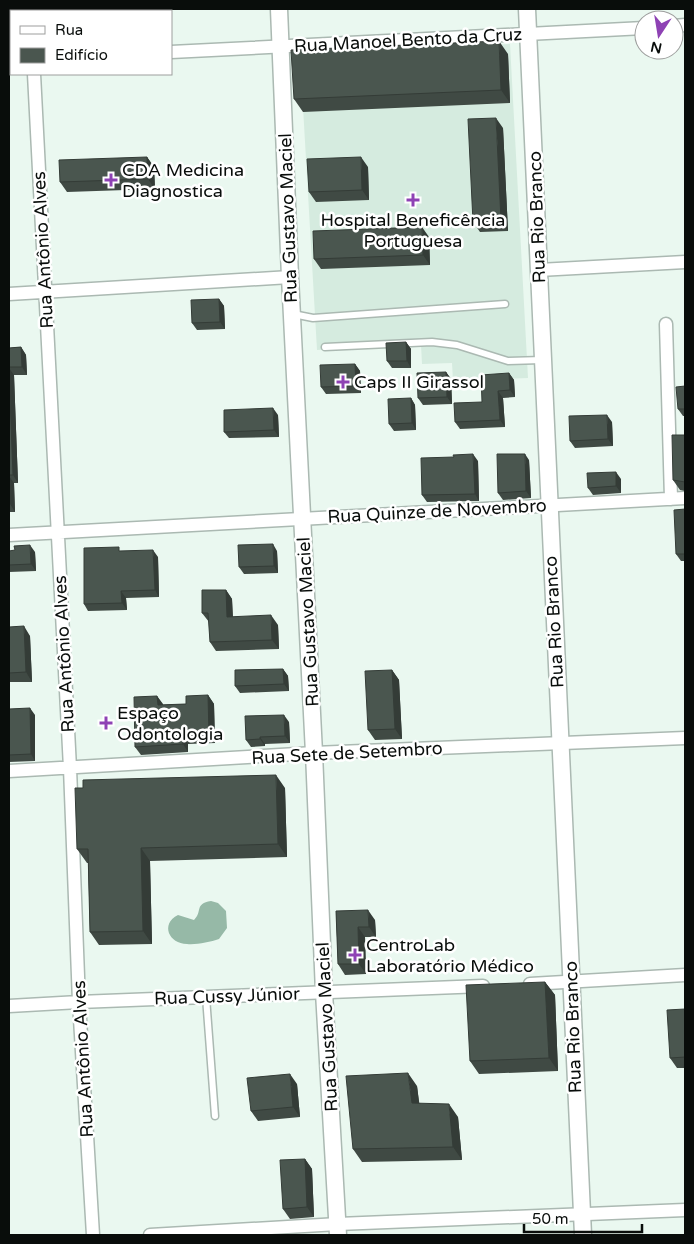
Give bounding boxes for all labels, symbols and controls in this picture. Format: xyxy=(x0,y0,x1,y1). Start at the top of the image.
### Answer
legend xyxy=(10,10,172,75)
north arrow xyxy=(634,10,684,60)
text: Rua xyxy=(55,21,83,39)
street label: Rua Manoel Bento da Cruz xyxy=(293,23,523,57)
text: N xyxy=(649,38,664,57)
text: Edifício xyxy=(55,46,108,64)
street label: Rua Gustavo Maciel xyxy=(274,133,302,303)
street label: Rua Rio Branco xyxy=(524,150,550,283)
place label: CDA Medicina Diagnostica xyxy=(122,159,244,202)
street label: Rua Antônio Alves xyxy=(28,171,58,329)
marker: CDA Medicina Diagnostica xyxy=(104,173,118,187)
marker: Hospital Beneficência Portuguesa xyxy=(406,193,420,207)
place label: Hospital Beneficência Portuguesa xyxy=(321,209,505,252)
place label: Caps II Girassol xyxy=(354,371,484,393)
marker: Caps II Girassol xyxy=(336,375,350,389)
street label: Rua Quinze de Novembro xyxy=(327,494,547,528)
street label: Rua Gustavo Maciel xyxy=(293,537,323,707)
street label: Rua Rio Branco xyxy=(540,555,568,689)
street label: Rua Antônio Alves xyxy=(49,575,79,733)
place label: Espaço Odontologia xyxy=(117,702,223,745)
marker: Espaço Odontologia xyxy=(99,716,113,730)
street label: Rua Sete de Setembro xyxy=(251,737,443,769)
place label: CentroLab Laboratório Médico xyxy=(366,934,534,977)
street label: Rua Gustavo Maciel xyxy=(312,942,342,1112)
marker: CentroLab Laboratório Médico xyxy=(348,948,362,962)
street label: Rua Rio Branco xyxy=(560,960,586,1093)
street label: Rua Antônio Alves xyxy=(68,980,98,1138)
street label: Rua Cussy Júnior xyxy=(154,982,300,1010)
scale bar xyxy=(524,1202,642,1234)
text: 50 m xyxy=(532,1210,569,1228)

